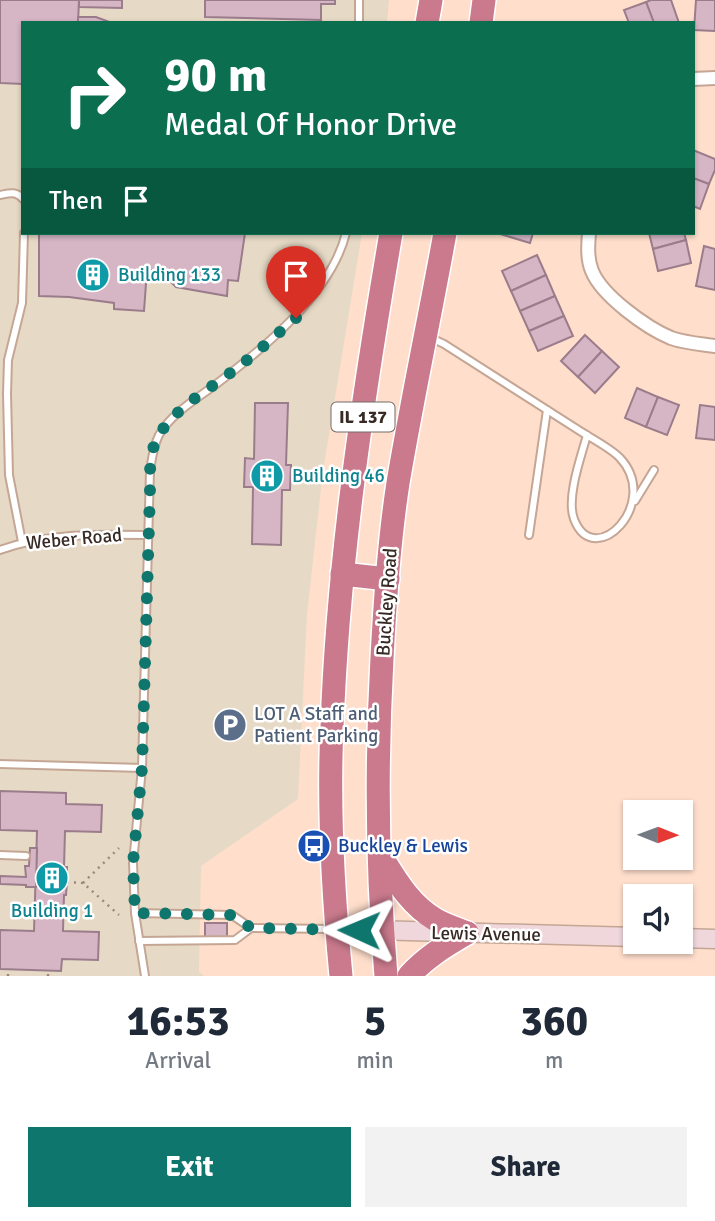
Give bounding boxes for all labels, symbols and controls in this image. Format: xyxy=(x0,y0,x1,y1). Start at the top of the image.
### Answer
text: 90 m xyxy=(164,45,267,105)
icon: right xyxy=(49,49,140,140)
text: Medal Of Honor Drive xyxy=(164,105,457,144)
icon: arrive xyxy=(117,182,155,220)
text: Then xyxy=(49,185,103,217)
pin xyxy=(266,246,326,318)
building icon: Building 133 xyxy=(74,256,112,294)
icon: arrive xyxy=(277,257,315,295)
place label: Building 133 xyxy=(118,263,221,287)
road number: IL 137 xyxy=(332,402,394,432)
building icon: Building 46 xyxy=(248,457,286,495)
place label: Building 46 xyxy=(292,464,385,488)
street label: Weber Road xyxy=(25,523,123,555)
street label: Buckley Road xyxy=(371,547,403,657)
place label: LOT A Staff and Patient Parking xyxy=(254,702,378,748)
parking icon: LOT A Staff and Patient Parking xyxy=(211,706,249,744)
north arrow xyxy=(623,800,693,870)
map controls xyxy=(623,800,693,954)
bus stop icon: Buckley & Lewis xyxy=(295,827,333,865)
place label: Buckley & Lewis xyxy=(338,834,468,858)
building icon: Building 1 xyxy=(33,859,71,897)
button: sound xyxy=(623,884,693,954)
position arrow xyxy=(322,893,396,967)
place label: Building 1 xyxy=(11,899,93,923)
street label: Lewis Avenue xyxy=(431,921,541,947)
text: 16:53 xyxy=(127,996,230,1047)
text: 5 xyxy=(364,996,386,1047)
text: 360 xyxy=(520,996,588,1047)
text: Arrival xyxy=(145,1046,211,1075)
text: min xyxy=(356,1046,394,1075)
text: m xyxy=(545,1046,563,1075)
button: Exit xyxy=(28,1127,351,1207)
button: Share xyxy=(365,1127,687,1207)

